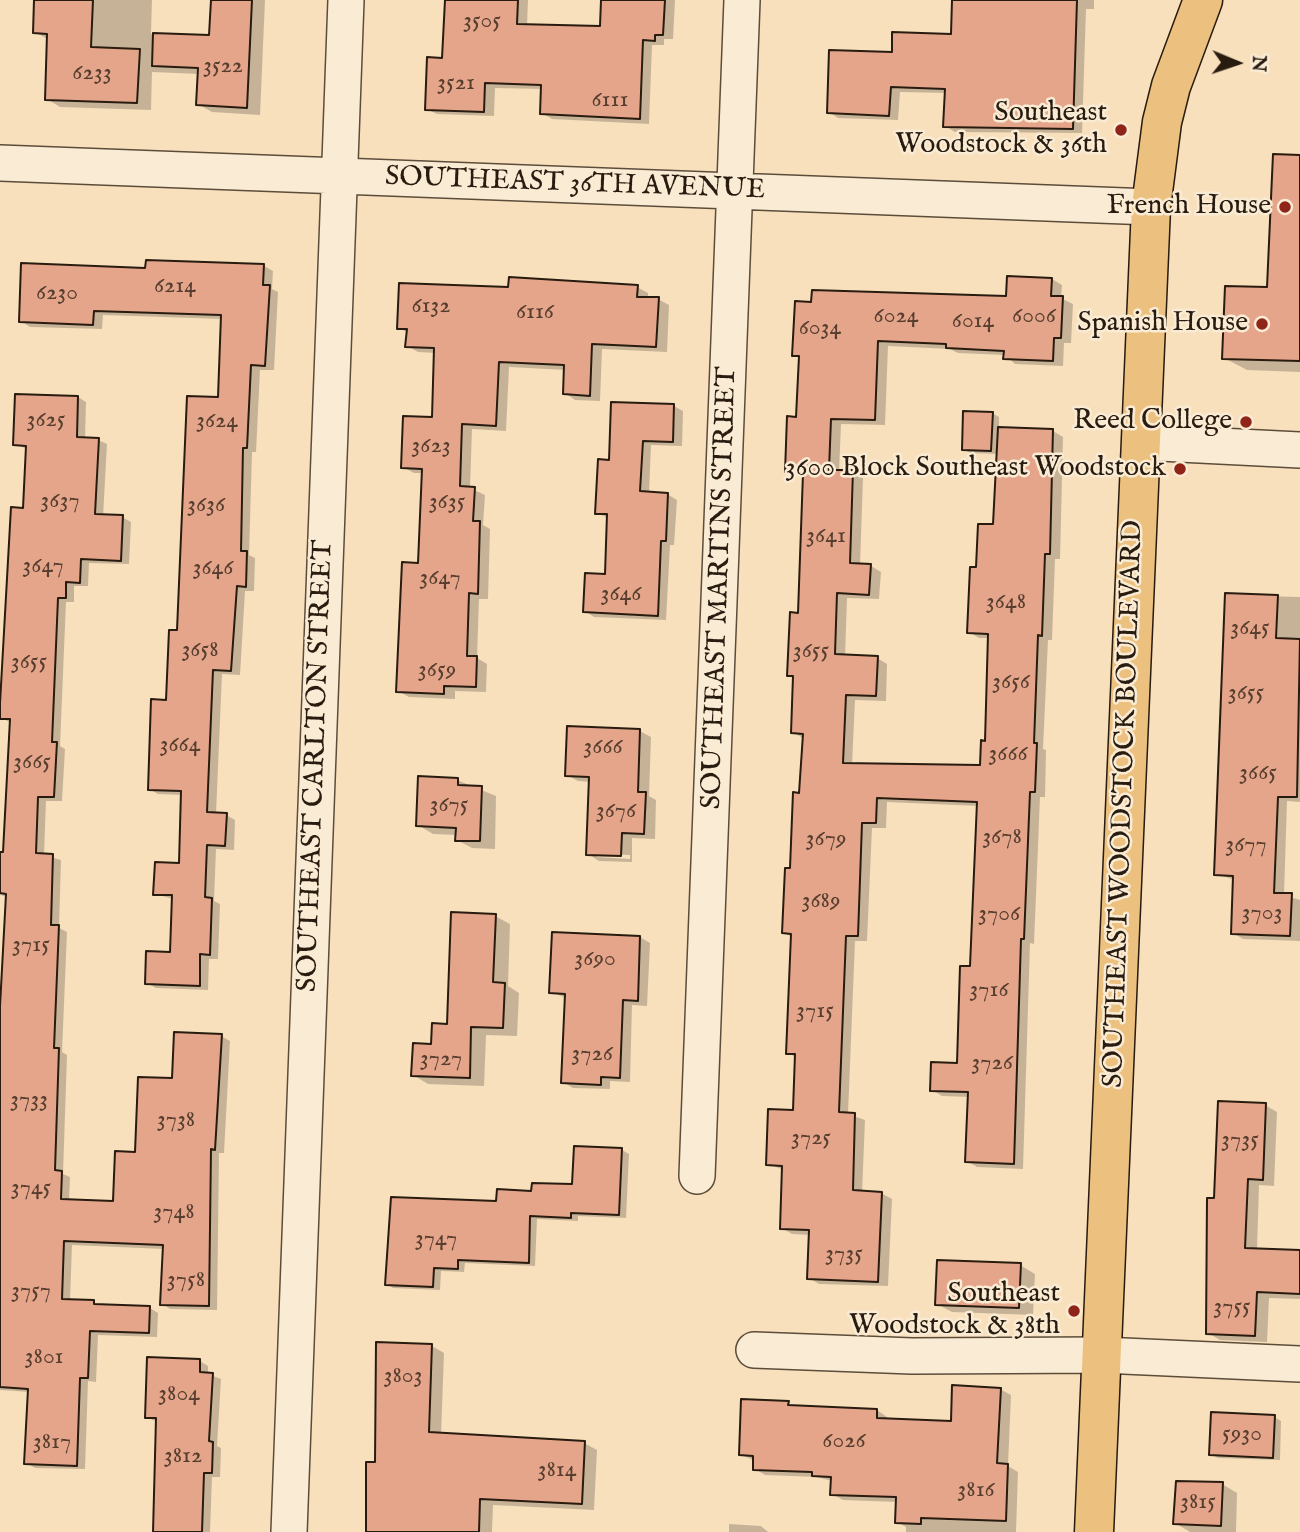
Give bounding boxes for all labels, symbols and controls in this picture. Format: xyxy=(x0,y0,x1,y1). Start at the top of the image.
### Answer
house number: 3505 xyxy=(463,8,501,36)
north arrow xyxy=(1202,28,1272,98)
house number: 3522 xyxy=(203,53,243,81)
text: N xyxy=(1246,55,1270,72)
house number: 6233 xyxy=(72,60,112,88)
house number: 3521 xyxy=(437,70,475,98)
house number: 6111 xyxy=(592,87,628,115)
place label: Southeast Woodstock & 36th xyxy=(895,97,1107,163)
marker: Southeast Woodstock & 36th xyxy=(1113,122,1129,138)
street label: SOUTHEAST 36TH AVENUE xyxy=(384,162,766,208)
place label: French House xyxy=(1107,190,1271,224)
marker: French House xyxy=(1277,199,1293,215)
house number: 6214 xyxy=(154,273,196,301)
house number: 6230 xyxy=(36,280,78,308)
house number: 6132 xyxy=(411,293,451,321)
house number: 6116 xyxy=(516,299,554,327)
house number: 6024 xyxy=(874,303,918,331)
house number: 6006 xyxy=(1012,303,1056,331)
place label: Spanish House xyxy=(1077,307,1248,341)
house number: 6014 xyxy=(952,308,994,336)
house number: 6034 xyxy=(799,315,841,343)
marker: Spanish House xyxy=(1254,316,1270,332)
street label: SOUTHEAST MARTINS STREET xyxy=(696,366,746,810)
place label: Reed College xyxy=(1073,405,1232,439)
house number: 3625 xyxy=(27,407,65,435)
house number: 3624 xyxy=(196,408,238,436)
marker: Reed College xyxy=(1238,414,1254,430)
house number: 3623 xyxy=(411,433,451,461)
place label: 3600 Block Southeast Woodstock xyxy=(785,452,1166,486)
marker: 3600 Block Southeast Woodstock xyxy=(1172,461,1188,477)
house number: 3637 xyxy=(40,488,80,516)
house number: 3635 xyxy=(429,489,465,517)
house number: 3636 xyxy=(187,492,225,520)
street label: SOUTHEAST WOODSTOCK BOULEVARD xyxy=(1098,520,1152,1088)
house number: 3641 xyxy=(806,523,846,551)
street label: SOUTHEAST CARLTON STREET xyxy=(292,539,342,993)
house number: 3647 xyxy=(22,553,64,581)
house number: 3646 xyxy=(193,555,233,583)
house number: 3647 xyxy=(419,565,461,593)
house number: 3646 xyxy=(601,581,641,609)
house number: 3648 xyxy=(986,589,1026,617)
house number: 3645 xyxy=(1230,615,1270,643)
house number: 3658 xyxy=(181,637,219,665)
house number: 3655 xyxy=(793,638,829,666)
house number: 3655 xyxy=(11,649,47,677)
house number: 3659 xyxy=(418,657,456,685)
house number: 3656 xyxy=(992,669,1030,697)
house number: 3655 xyxy=(1228,680,1264,708)
house number: 3664 xyxy=(160,732,200,760)
house number: 3666 xyxy=(583,734,623,762)
house number: 3666 xyxy=(988,741,1028,769)
house number: 3665 xyxy=(13,749,51,777)
house number: 3665 xyxy=(1239,760,1277,788)
house number: 3675 xyxy=(429,792,469,820)
house number: 3676 xyxy=(596,798,636,826)
house number: 3678 xyxy=(982,824,1022,852)
house number: 3679 xyxy=(806,826,846,854)
house number: 3677 xyxy=(1225,832,1267,860)
house number: 3689 xyxy=(802,888,840,916)
house number: 3703 xyxy=(1242,900,1282,928)
house number: 3706 xyxy=(978,901,1020,929)
house number: 3715 xyxy=(12,932,50,960)
house number: 3690 xyxy=(574,946,616,974)
house number: 3716 xyxy=(969,977,1009,1005)
house number: 3715 xyxy=(796,998,834,1026)
house number: 3726 xyxy=(571,1041,613,1069)
house number: 3727 xyxy=(420,1046,462,1074)
house number: 3726 xyxy=(971,1050,1013,1078)
house number: 3733 xyxy=(10,1087,48,1115)
house number: 3738 xyxy=(157,1107,195,1135)
house number: 3725 xyxy=(791,1125,831,1153)
house number: 3735 xyxy=(1221,1127,1259,1155)
house number: 3745 xyxy=(11,1175,51,1203)
house number: 3748 xyxy=(153,1199,195,1227)
house number: 3747 xyxy=(415,1226,457,1254)
house number: 3735 xyxy=(825,1241,863,1269)
house number: 3758 xyxy=(167,1267,205,1295)
house number: 3757 xyxy=(11,1278,51,1306)
place label: Southeast Woodstock & 38th xyxy=(849,1278,1060,1344)
house number: 3755 xyxy=(1213,1294,1251,1322)
marker: Southeast Woodstock & 38th xyxy=(1066,1303,1082,1319)
house number: 3801 xyxy=(25,1344,63,1372)
house number: 3803 xyxy=(383,1363,423,1391)
house number: 3804 xyxy=(158,1381,200,1409)
house number: 5930 xyxy=(1222,1421,1262,1449)
house number: 6026 xyxy=(822,1428,866,1456)
house number: 3817 xyxy=(33,1429,71,1457)
house number: 3812 xyxy=(164,1443,202,1471)
house number: 3814 xyxy=(537,1457,577,1485)
house number: 3816 xyxy=(957,1477,995,1505)
house number: 3815 xyxy=(1180,1489,1216,1517)

